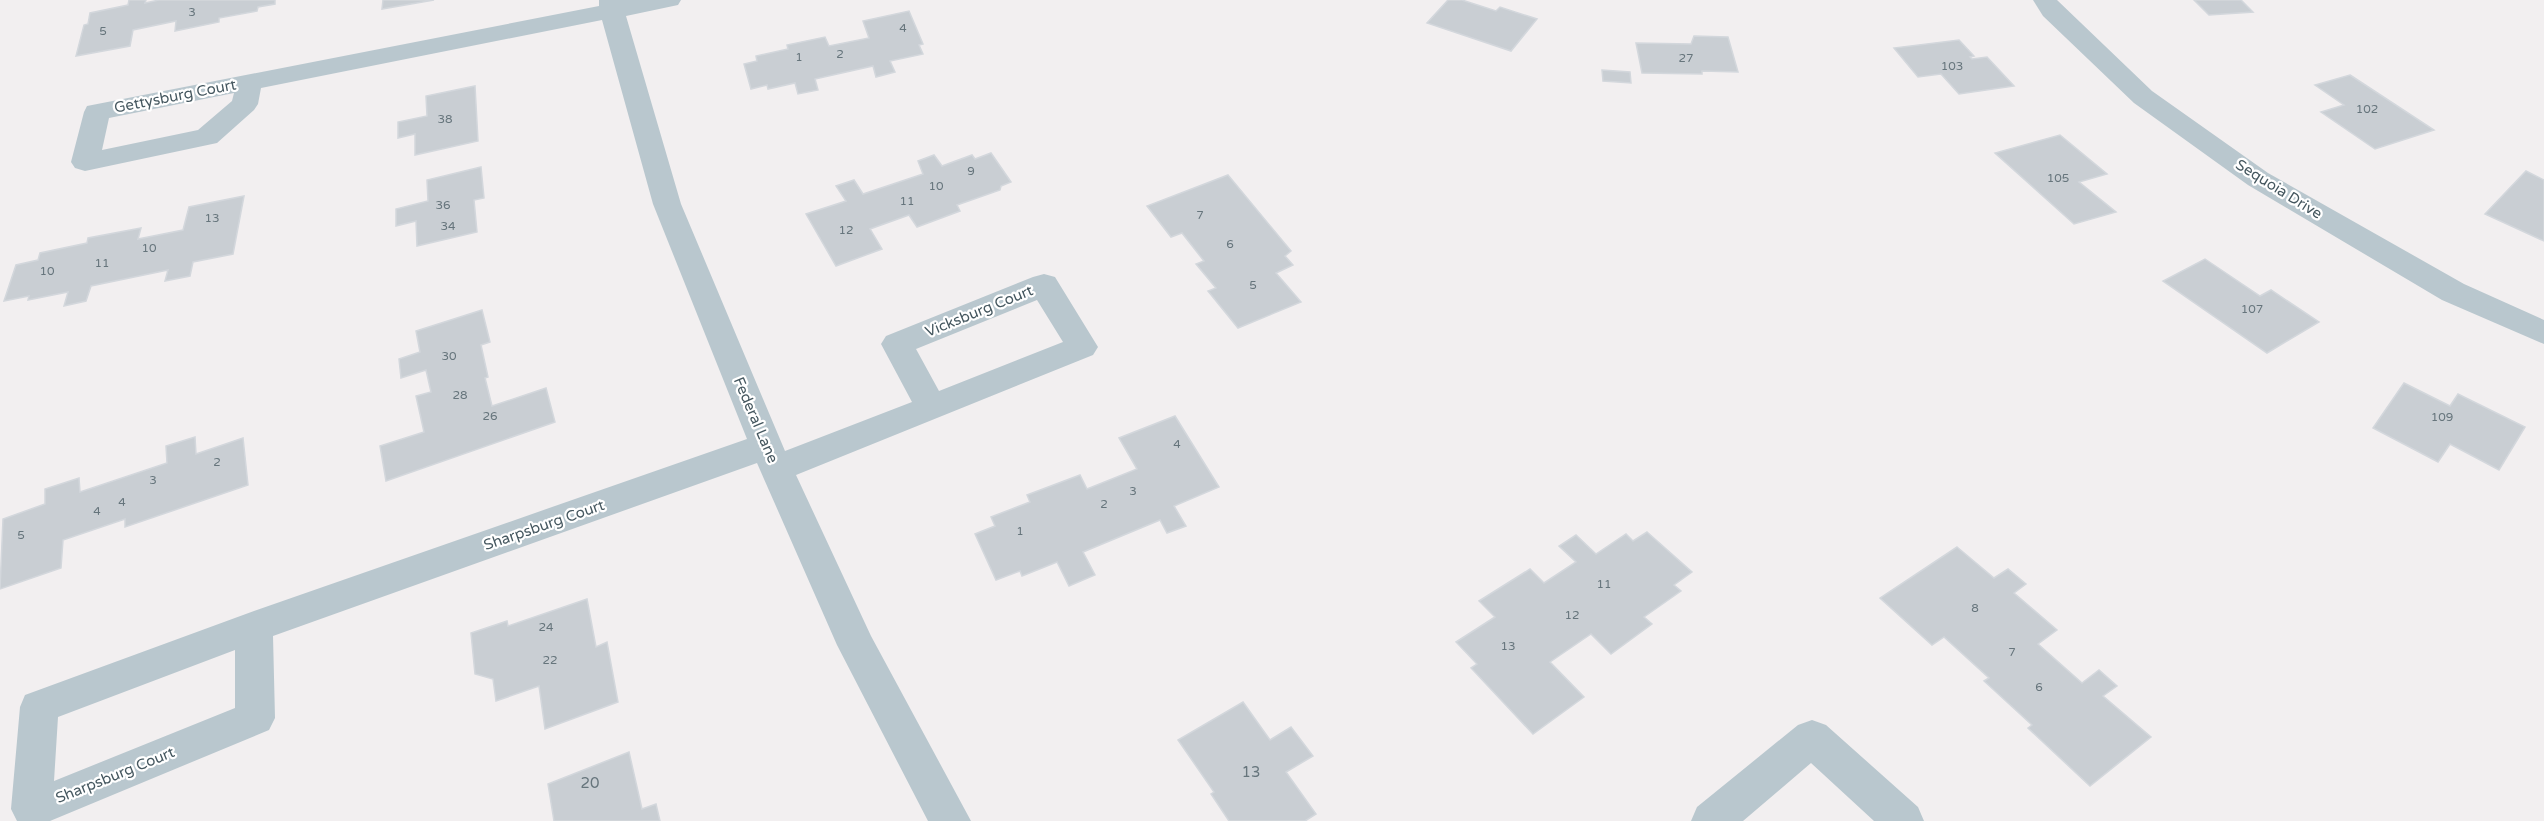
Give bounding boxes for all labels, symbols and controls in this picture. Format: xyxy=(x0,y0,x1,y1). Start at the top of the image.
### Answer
house number: 3 xyxy=(188,5,196,19)
house number: 4 xyxy=(899,21,907,35)
house number: 5 xyxy=(99,24,107,38)
house number: 2 xyxy=(836,47,844,61)
house number: 1 xyxy=(795,50,803,64)
house number: 27 xyxy=(1678,51,1694,65)
house number: 103 xyxy=(1941,59,1963,73)
street label: Gettysburg Court xyxy=(112,75,238,117)
house number: 102 xyxy=(2356,102,2378,116)
house number: 38 xyxy=(437,112,453,126)
street label: Sequoia Drive xyxy=(2232,155,2326,223)
house number: 9 xyxy=(967,164,975,178)
house number: 105 xyxy=(2047,171,2069,185)
house number: 10 xyxy=(928,179,944,193)
house number: 11 xyxy=(899,194,915,208)
house number: 36 xyxy=(435,198,451,212)
house number: 7 xyxy=(1196,208,1204,222)
house number: 13 xyxy=(204,211,220,225)
house number: 34 xyxy=(440,219,456,233)
house number: 12 xyxy=(838,223,854,237)
house number: 6 xyxy=(1226,237,1234,251)
house number: 10 xyxy=(141,241,157,255)
house number: 11 xyxy=(94,256,110,270)
house number: 10 xyxy=(39,264,55,278)
house number: 5 xyxy=(1249,278,1257,292)
street label: Vicksburg Court xyxy=(922,281,1036,341)
house number: 107 xyxy=(2241,302,2263,316)
house number: 30 xyxy=(441,349,457,363)
street label: Federal Lane xyxy=(730,374,782,466)
house number: 28 xyxy=(452,388,468,402)
house number: 26 xyxy=(482,409,498,423)
house number: 109 xyxy=(2431,410,2453,424)
house number: 4 xyxy=(1173,437,1181,451)
house number: 2 xyxy=(213,455,221,469)
house number: 3 xyxy=(149,473,157,487)
house number: 3 xyxy=(1129,484,1137,498)
house number: 4 xyxy=(118,495,126,509)
street label: Sharpsburg Court xyxy=(481,496,607,554)
house number: 2 xyxy=(1100,497,1108,511)
house number: 4 xyxy=(93,504,101,518)
house number: 1 xyxy=(1016,524,1024,538)
house number: 5 xyxy=(17,528,25,542)
house number: 11 xyxy=(1596,577,1612,591)
house number: 8 xyxy=(1971,601,1979,615)
house number: 12 xyxy=(1564,608,1580,622)
house number: 24 xyxy=(538,620,554,634)
house number: 13 xyxy=(1500,639,1516,653)
house number: 7 xyxy=(2008,645,2016,659)
house number: 22 xyxy=(542,653,558,667)
house number: 6 xyxy=(2035,680,2043,694)
street label: Sharpsburg Court xyxy=(53,743,177,807)
house number: 13 xyxy=(1242,763,1260,781)
house number: 20 xyxy=(581,774,599,792)

